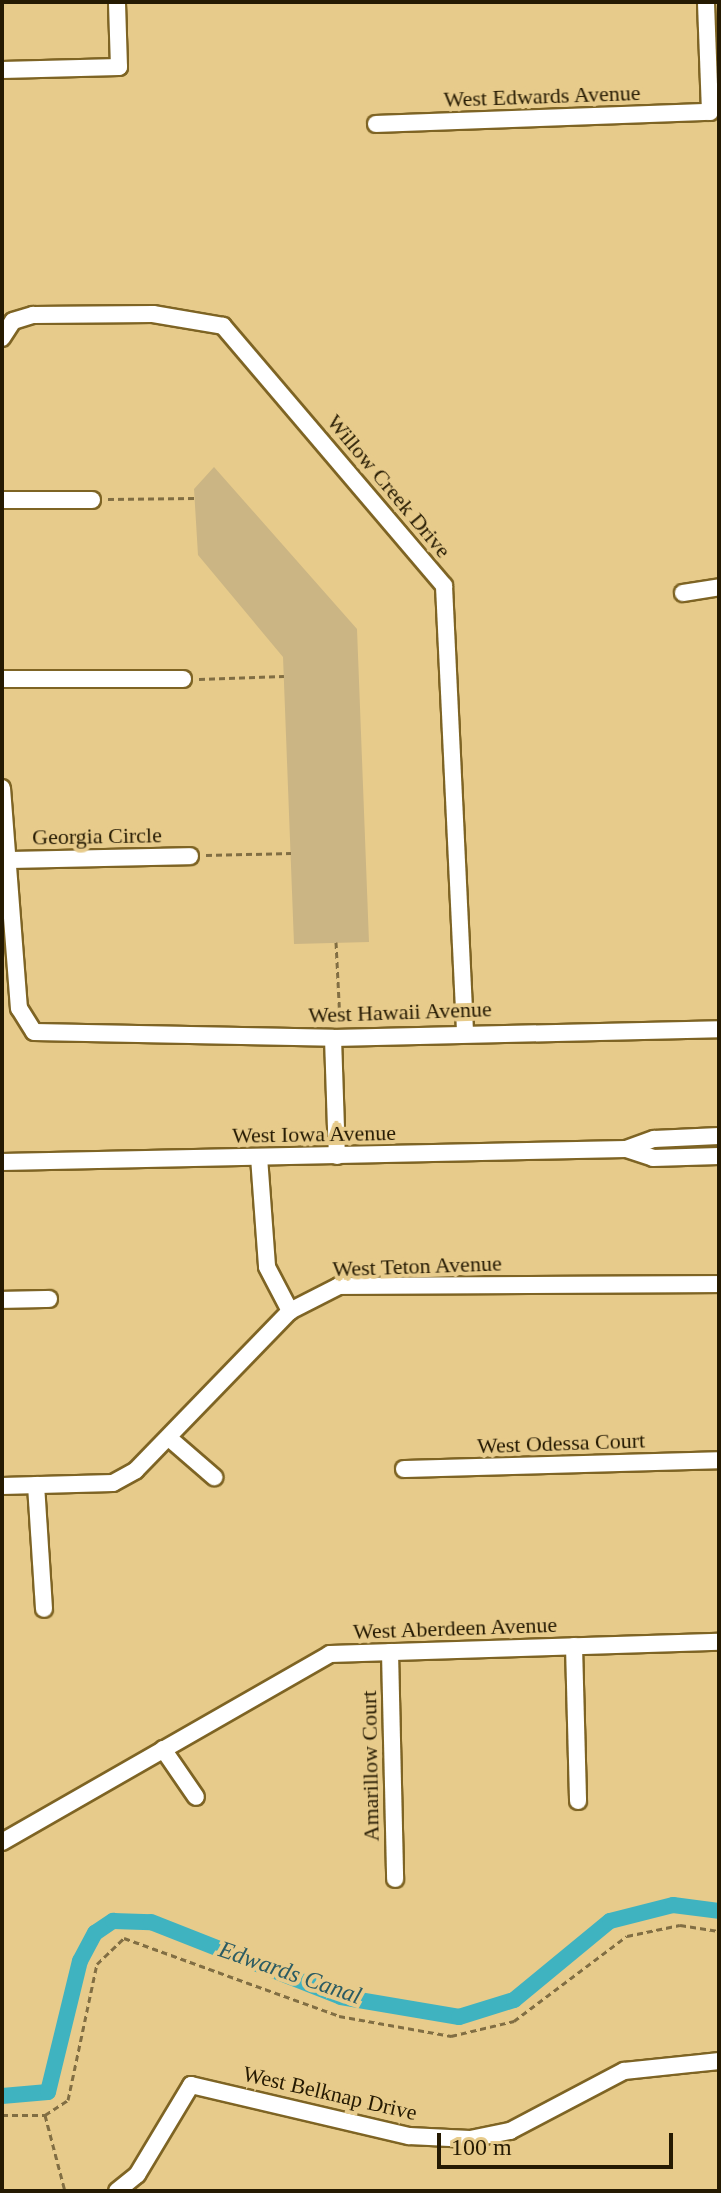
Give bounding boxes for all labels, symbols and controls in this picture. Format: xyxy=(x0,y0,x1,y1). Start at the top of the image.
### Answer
street label: West Edwards Avenue xyxy=(442,79,642,113)
street label: Willow Creek Drive xyxy=(321,409,457,563)
street label: Georgia Circle xyxy=(32,822,162,850)
street label: West Hawaii Avenue xyxy=(307,996,493,1028)
street label: West Iowa Avenue xyxy=(231,1119,397,1149)
street label: West Teton Avenue xyxy=(331,1250,503,1282)
street label: West Odessa Court xyxy=(477,1427,645,1459)
street label: West Aberdeen Avenue xyxy=(351,1611,559,1645)
street label: Amarillow Court xyxy=(355,1690,385,1842)
water label: Edwards Canal xyxy=(215,1935,365,2011)
street label: West Belknap Drive xyxy=(240,2060,420,2126)
scale bar xyxy=(441,2117,677,2167)
text: 100 m xyxy=(451,2134,512,2160)

